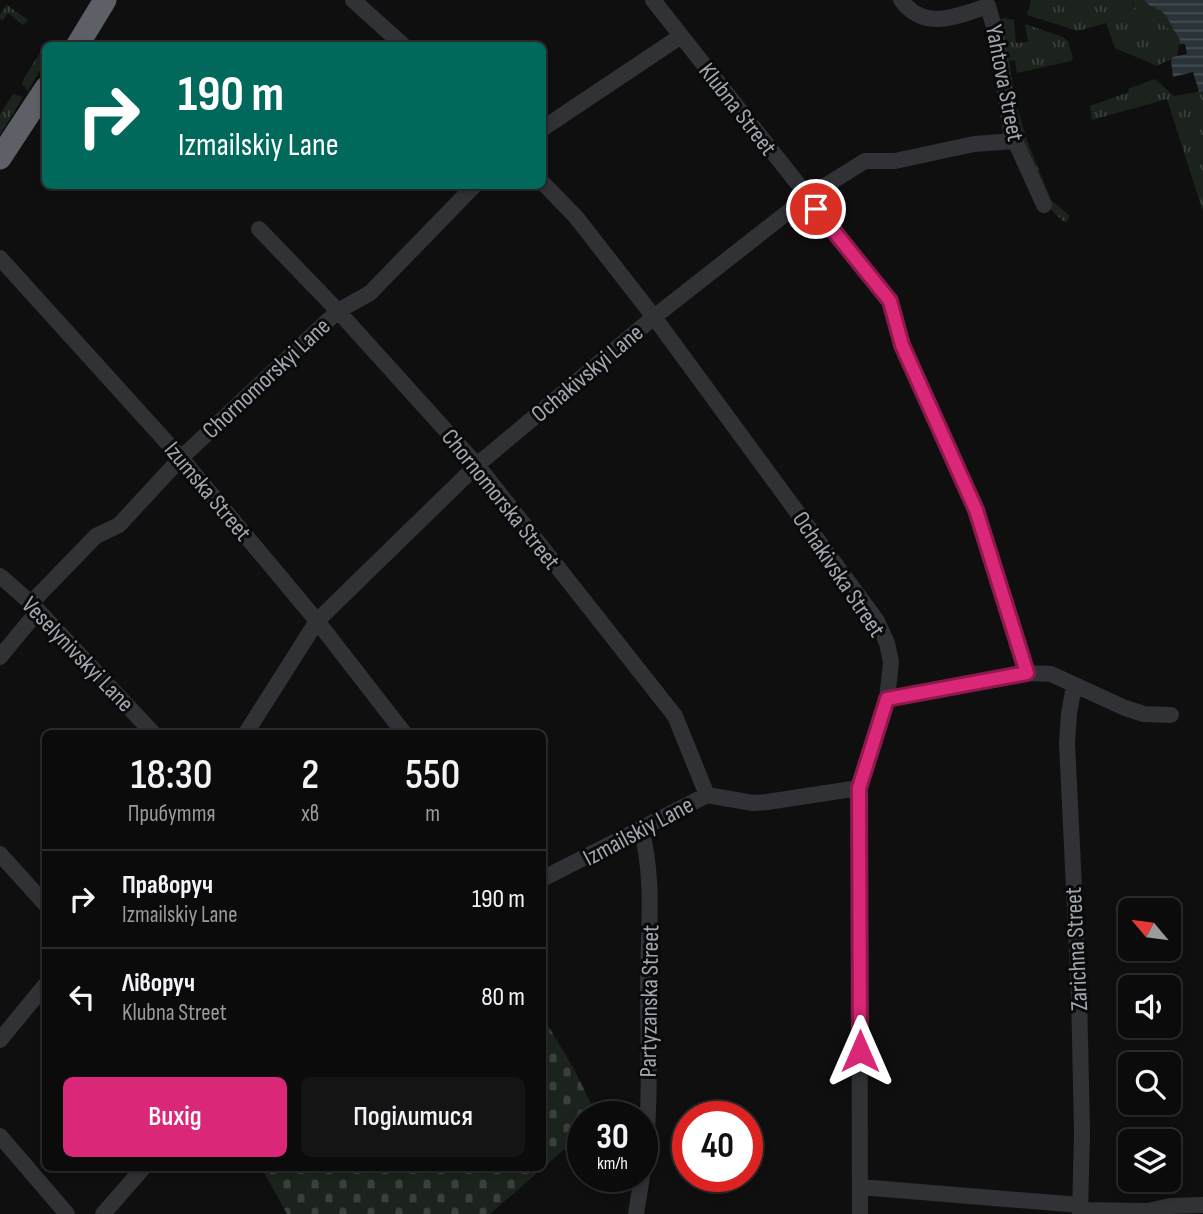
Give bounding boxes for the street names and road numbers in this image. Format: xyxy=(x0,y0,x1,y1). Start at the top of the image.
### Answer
street label: Yahtova Street xyxy=(979,22,1030,144)
street label: Klubna Street xyxy=(693,57,783,161)
street label: Chornomorskyi Lane xyxy=(196,312,336,445)
street label: Ochakivskyi Lane xyxy=(525,318,649,429)
street label: Chornomorska Street xyxy=(435,423,566,575)
street label: Izumska Street xyxy=(158,436,257,547)
street label: Ochakivska Street xyxy=(786,506,891,643)
street label: Veselynivskyi Lane xyxy=(15,591,140,718)
street label: Izmailskiy Lane xyxy=(578,790,698,873)
street label: Zarichna Street xyxy=(1059,886,1094,1012)
street label: Partyzanska Street xyxy=(634,924,665,1078)

